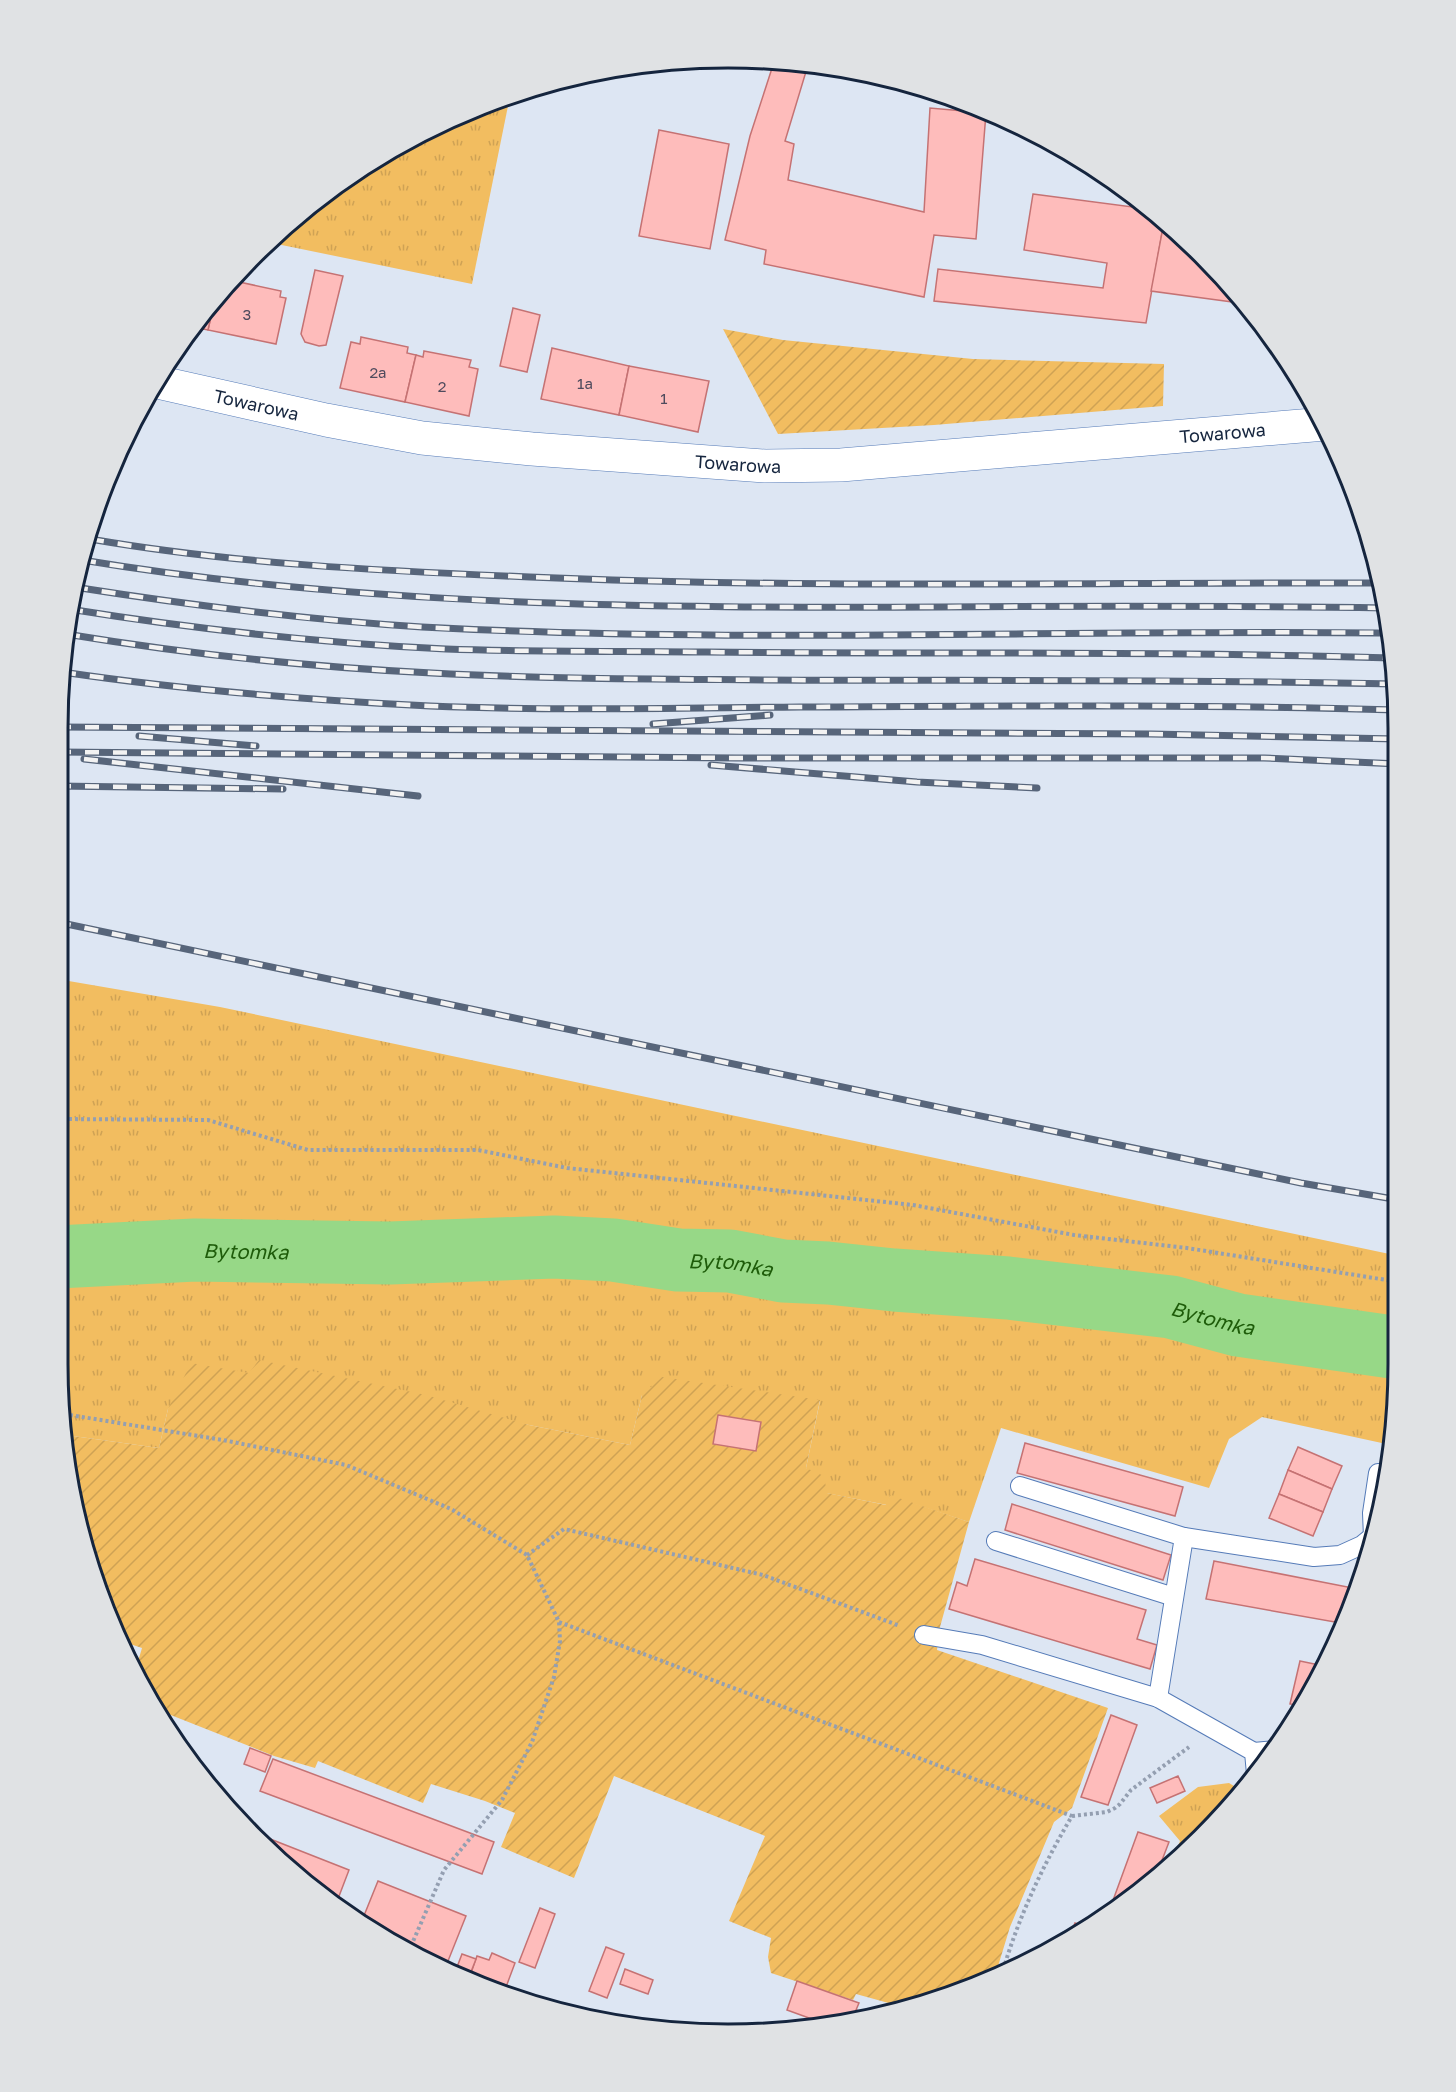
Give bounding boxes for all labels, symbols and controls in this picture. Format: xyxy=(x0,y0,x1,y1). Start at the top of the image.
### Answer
house number: 3 xyxy=(243,305,251,323)
house number: 2a xyxy=(369,363,387,381)
house number: 1a xyxy=(577,374,593,392)
house number: 2 xyxy=(438,377,446,395)
street label: Towarowa xyxy=(212,384,301,425)
house number: 1 xyxy=(660,389,668,407)
street label: Towarowa xyxy=(1179,418,1267,447)
street label: Towarowa xyxy=(694,450,781,477)
water label: Bytomka xyxy=(203,1238,289,1264)
water label: Bytomka xyxy=(688,1248,776,1281)
water label: Bytomka xyxy=(1168,1296,1257,1339)

